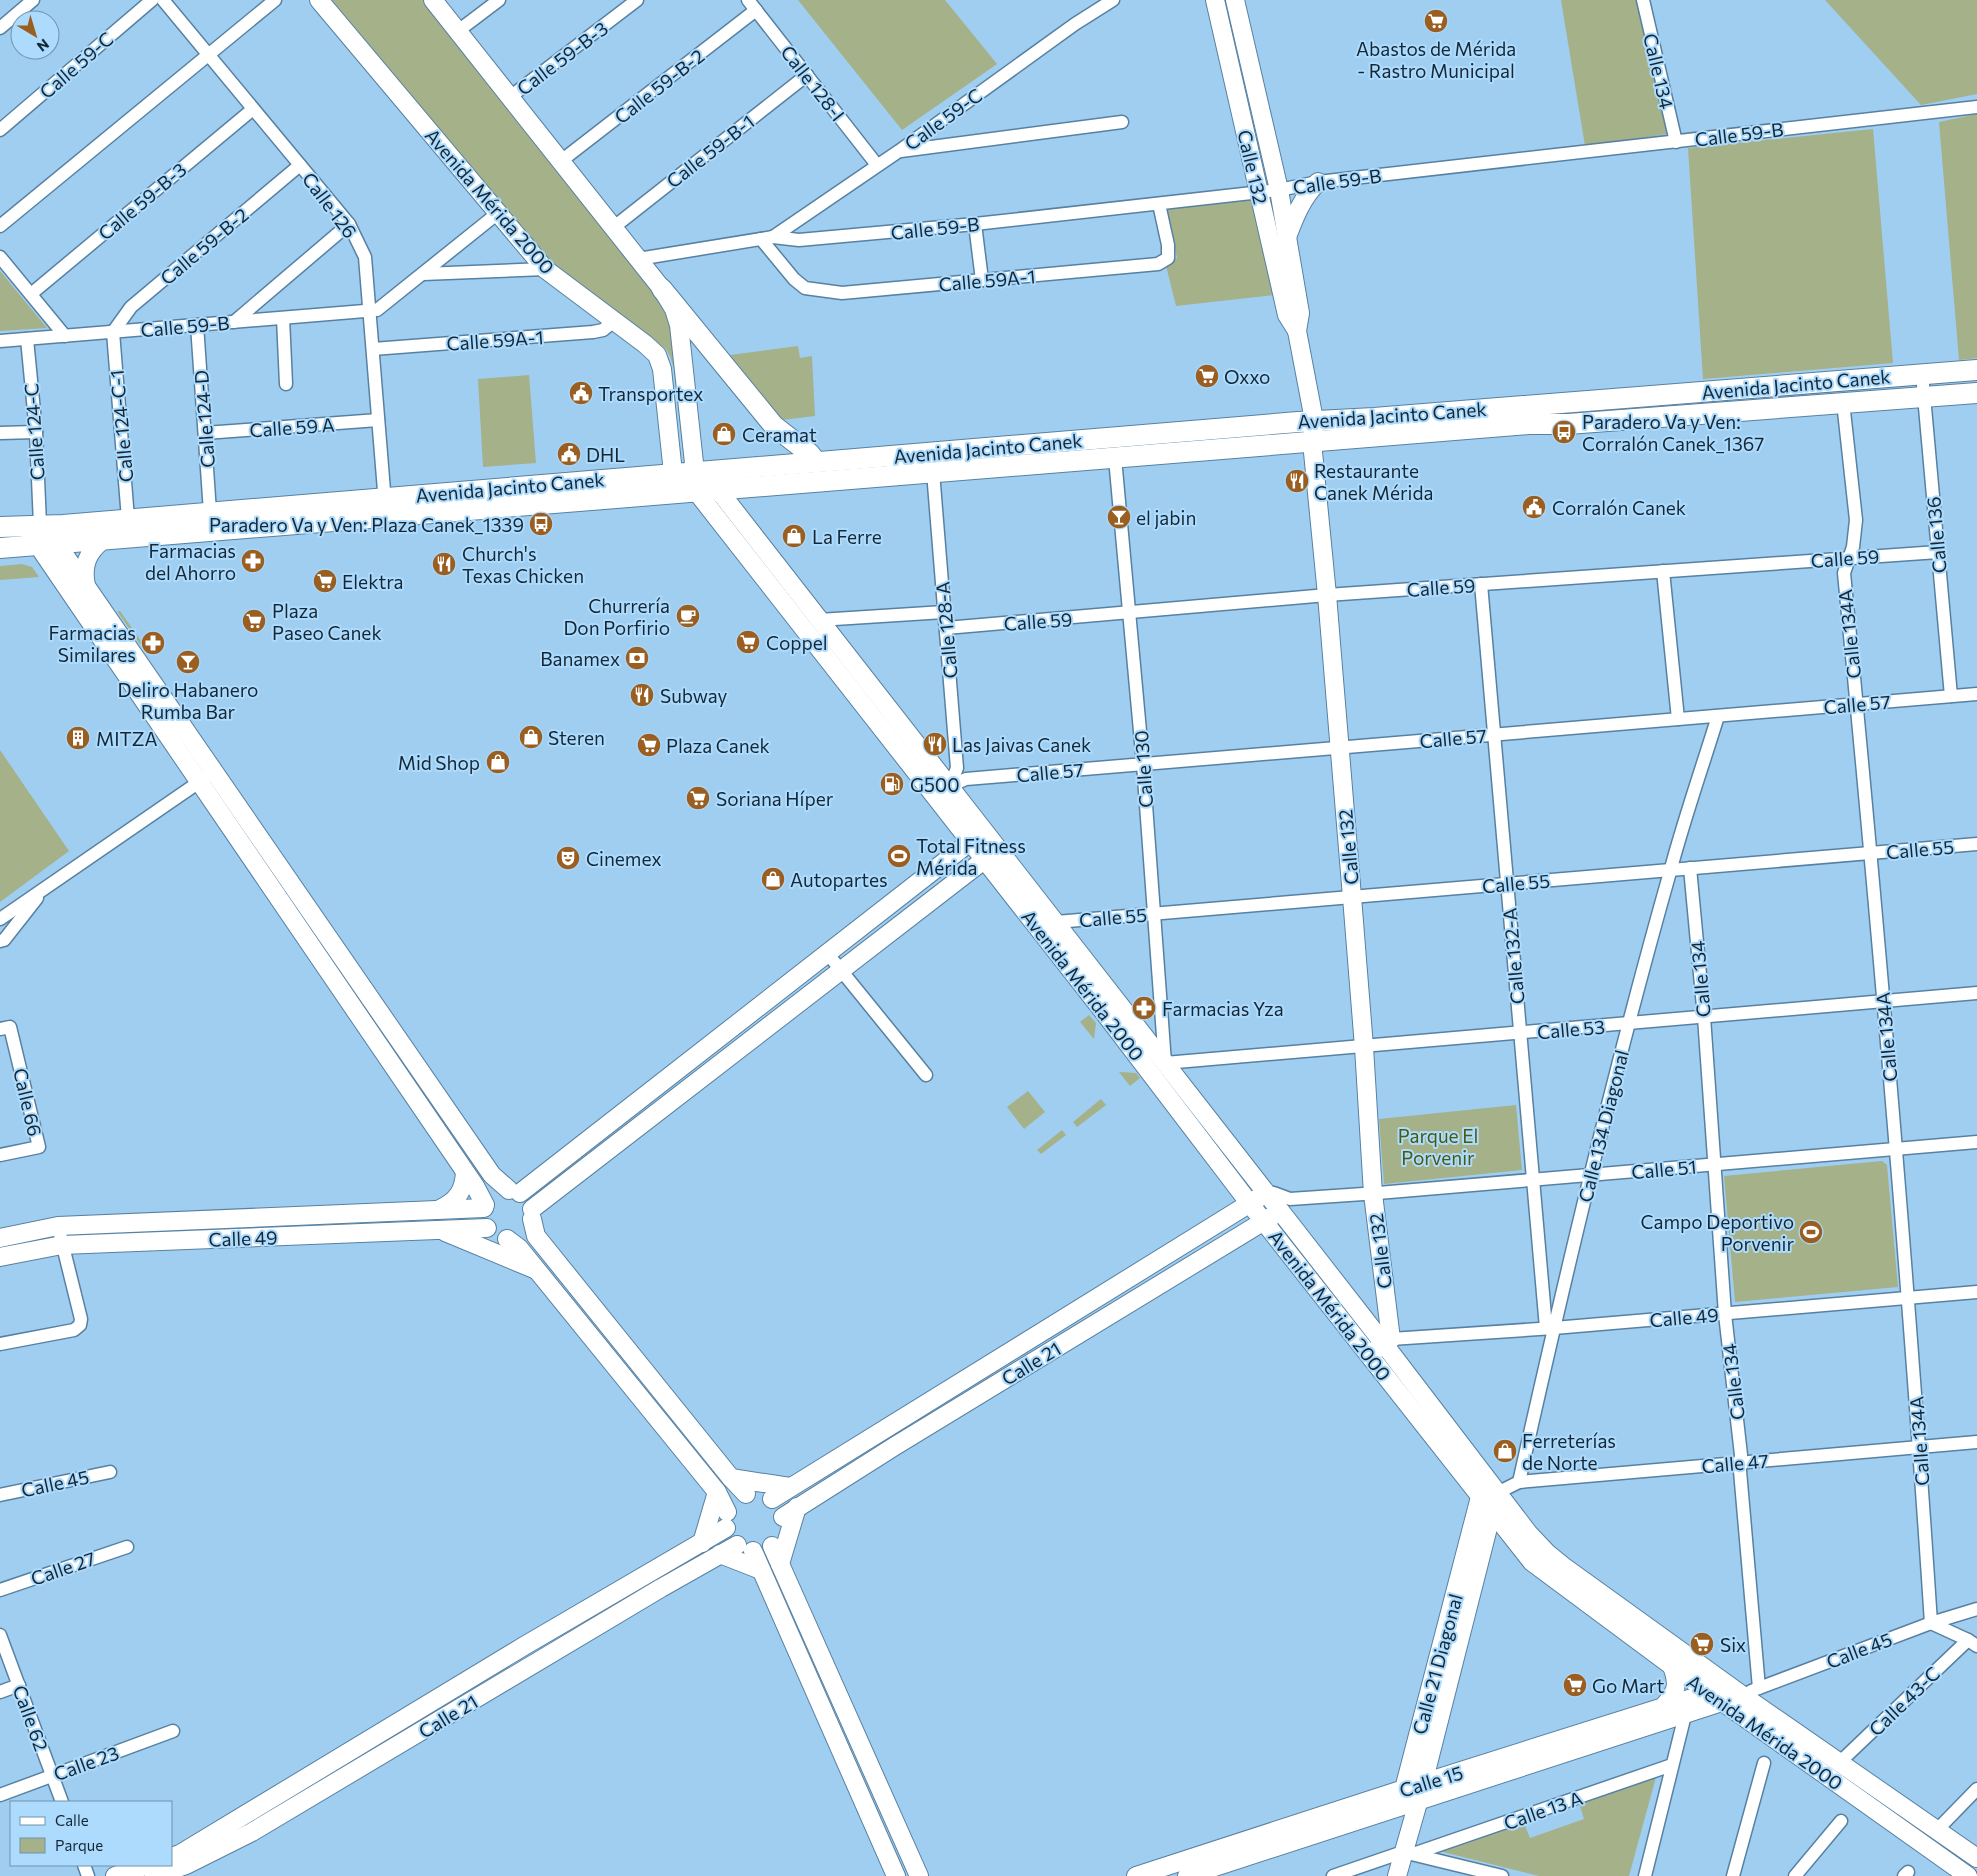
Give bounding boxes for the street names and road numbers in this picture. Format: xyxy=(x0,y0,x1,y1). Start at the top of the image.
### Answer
street label: Calle 59-B-3 xyxy=(512,16,612,100)
street label: Calle 59-C xyxy=(35,27,117,103)
street label: Calle 134 xyxy=(1639,31,1679,111)
street label: Calle 128-I xyxy=(776,41,850,125)
street label: Calle 59-B-2 xyxy=(610,44,708,128)
street label: Calle 59-C xyxy=(900,83,986,155)
street label: Calle 59-B-1 xyxy=(661,110,759,192)
street label: Calle 59-B xyxy=(1693,117,1785,151)
street label: Avenida Mérida 2000 xyxy=(421,124,559,278)
street label: Calle 132 xyxy=(1233,128,1273,206)
street label: Calle 59-B-3 xyxy=(93,158,191,244)
street label: Calle 59-B xyxy=(1291,163,1383,199)
street label: Calle 126 xyxy=(298,168,362,242)
street label: Calle 59-B-2 xyxy=(155,203,253,289)
street label: Calle 59-B xyxy=(890,212,980,244)
street label: Calle 59A-1 xyxy=(938,264,1036,296)
street label: Calle 59-B xyxy=(140,311,230,341)
street label: Calle 59A-1 xyxy=(446,325,544,355)
street label: Avenida Jacinto Canek xyxy=(1701,364,1891,404)
street label: Calle 124-C-1 xyxy=(105,369,137,483)
street label: Calle 124-D xyxy=(189,369,219,469)
street label: Calle 124-C xyxy=(19,383,49,481)
street label: Avenida Jacinto Canek xyxy=(1297,397,1487,433)
street label: Calle 59 A xyxy=(249,413,335,441)
street label: Avenida Jacinto Canek xyxy=(893,428,1083,468)
street label: Avenida Jacinto Canek xyxy=(415,467,605,507)
street label: Calle 136 xyxy=(1921,496,1951,574)
street label: Calle 59 xyxy=(1810,544,1880,572)
street label: Calle 59 xyxy=(1406,573,1476,601)
street label: Calle 128-A xyxy=(930,581,962,679)
street label: Calle 134A xyxy=(1833,588,1865,680)
street label: Calle 59 xyxy=(1003,607,1073,635)
street label: Calle 57 xyxy=(1823,690,1891,718)
street label: Calle 57 xyxy=(1419,724,1487,752)
street label: Calle 130 xyxy=(1129,729,1157,809)
street label: Calle 57 xyxy=(1016,758,1084,786)
street label: Calle 132 xyxy=(1333,808,1363,886)
street label: Calle 55 xyxy=(1885,835,1955,863)
street label: Calle 55 xyxy=(1481,869,1551,897)
street label: Calle 55 xyxy=(1078,903,1148,931)
street label: Avenida Mérida 2000 xyxy=(1017,905,1149,1065)
street label: Calle 132-A xyxy=(1497,907,1529,1005)
street label: Calle 134 xyxy=(1685,940,1715,1018)
street label: Calle 134A xyxy=(1871,991,1901,1083)
street label: Calle 53 xyxy=(1536,1015,1606,1043)
street label: Calle 134 Diagonal xyxy=(1573,1047,1633,1205)
street label: Calle 66 xyxy=(9,1066,47,1138)
street label: Calle 51 xyxy=(1630,1155,1698,1183)
street label: Calle 132 xyxy=(1364,1212,1396,1290)
street label: Calle 49 xyxy=(208,1225,278,1251)
street label: Avenida Mérida 2000 xyxy=(1264,1225,1396,1385)
street label: Calle 49 xyxy=(1649,1303,1719,1331)
street label: Calle 21 xyxy=(997,1336,1065,1390)
street label: Calle 134 xyxy=(1717,1343,1749,1421)
street label: Calle 134A xyxy=(1904,1395,1934,1487)
street label: Calle 47 xyxy=(1700,1449,1770,1477)
street label: Calle 45 xyxy=(19,1465,91,1501)
street label: Calle 27 xyxy=(28,1546,98,1590)
street label: Calle 21 Diagonal xyxy=(1407,1591,1467,1737)
street label: Calle 45 xyxy=(1823,1627,1895,1673)
street label: Calle 43-C xyxy=(1864,1662,1944,1740)
street label: Avenida Mérida 2000 xyxy=(1683,1670,1847,1794)
street label: Calle 62 xyxy=(9,1682,53,1754)
street label: Calle 21 xyxy=(414,1689,482,1743)
street label: Calle 23 xyxy=(50,1741,122,1785)
street label: Calle 15 xyxy=(1396,1760,1466,1802)
street label: Calle 13 A xyxy=(1500,1786,1586,1834)

